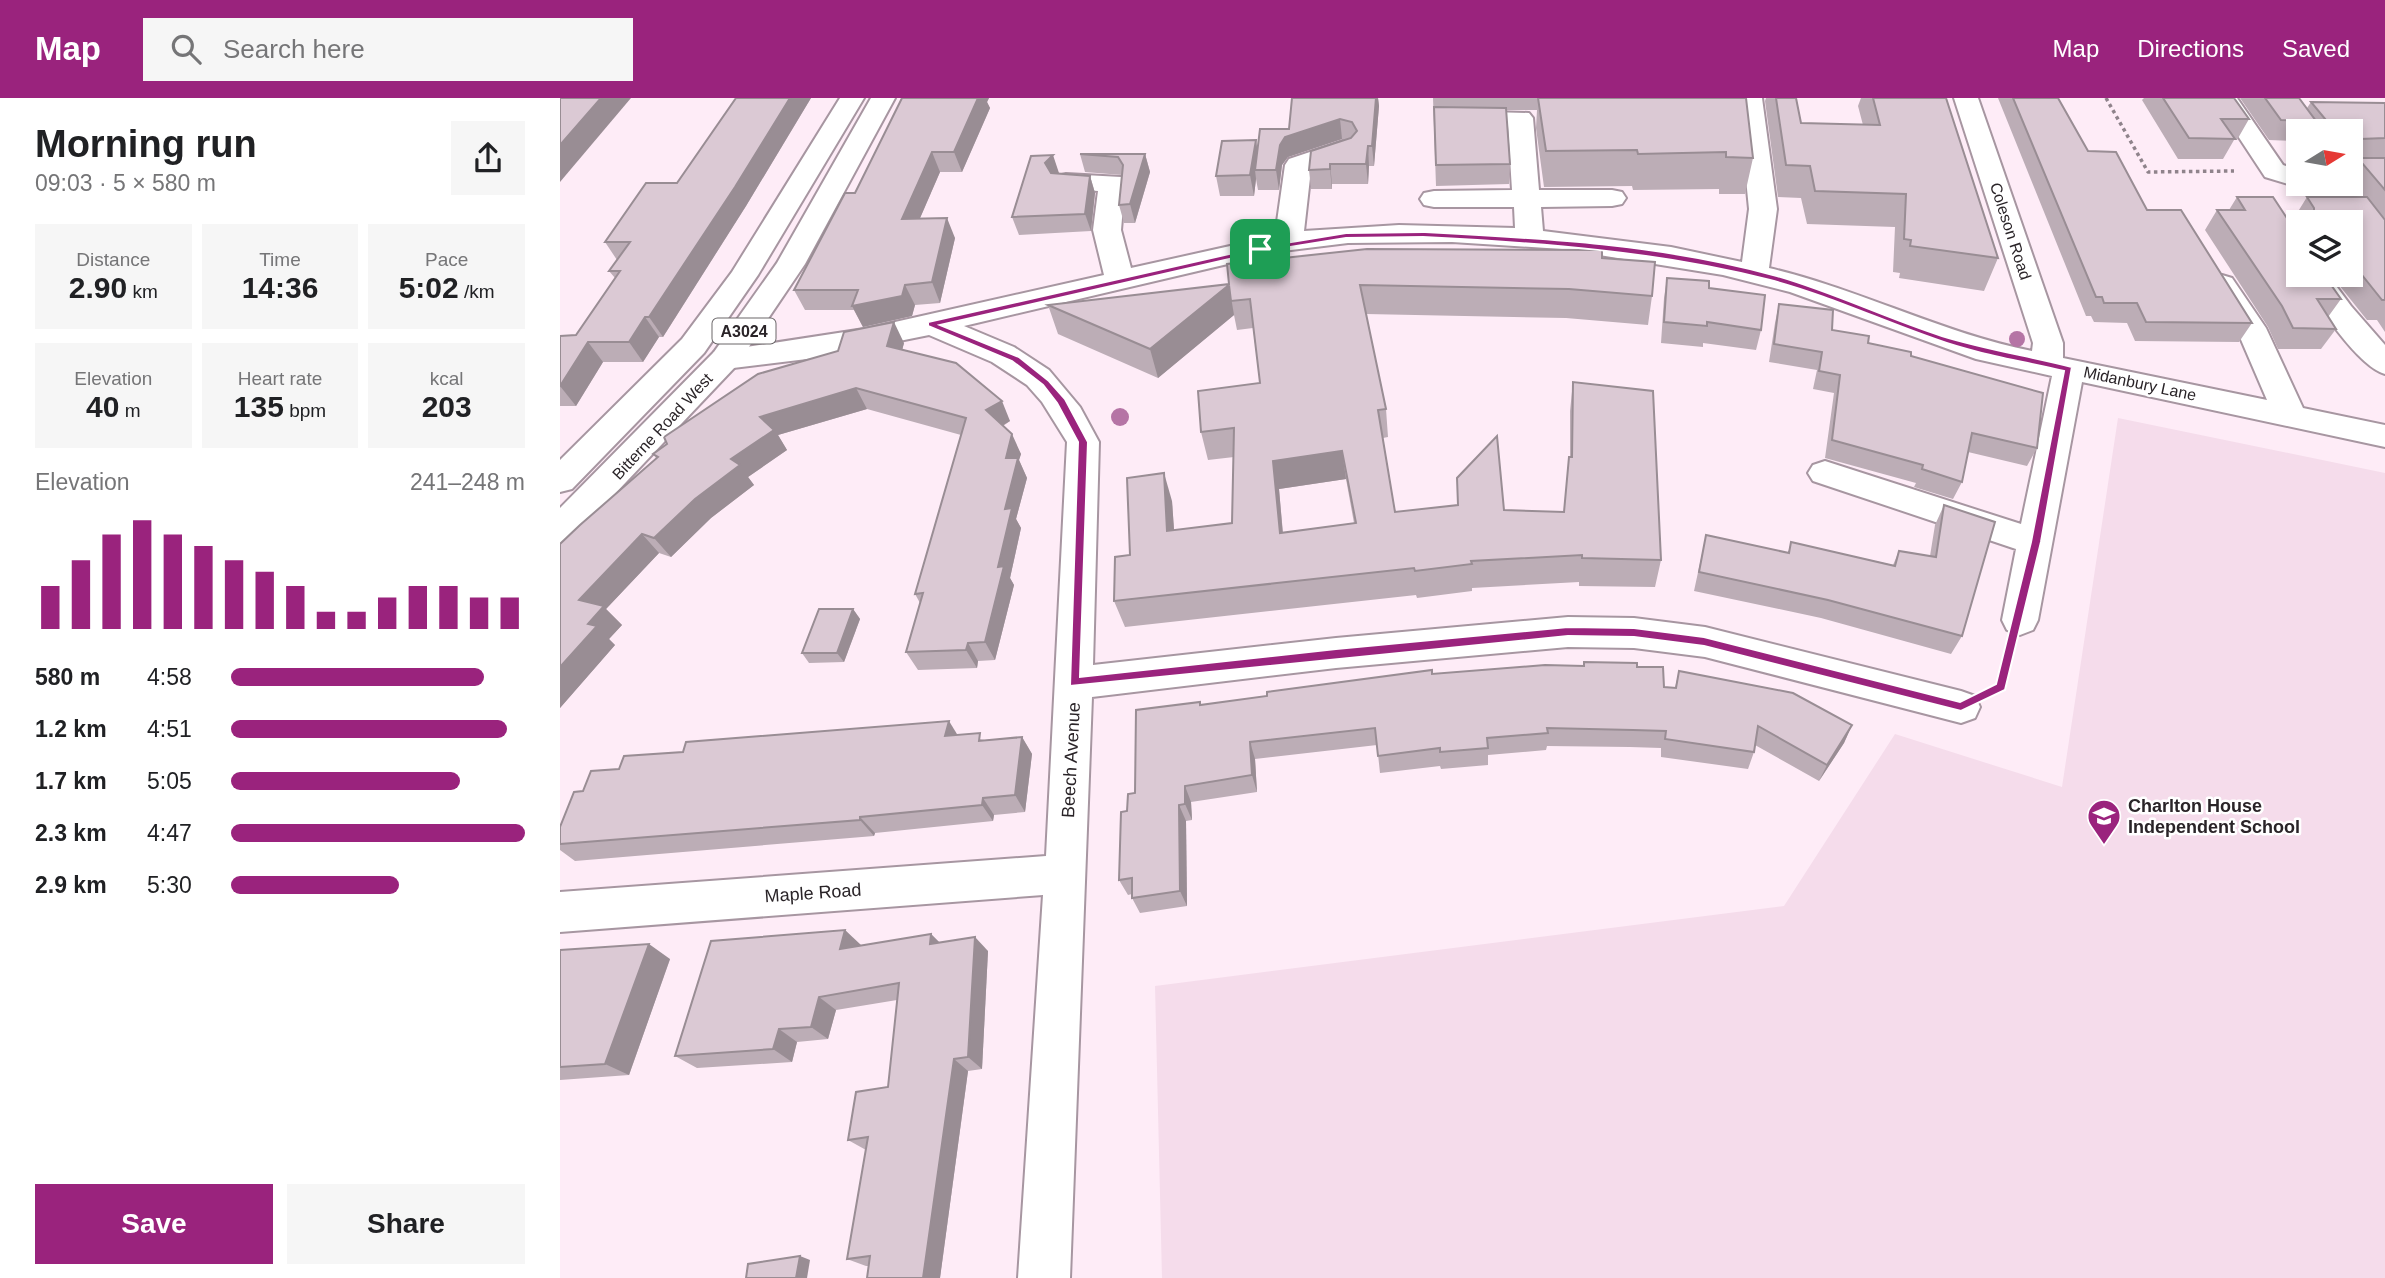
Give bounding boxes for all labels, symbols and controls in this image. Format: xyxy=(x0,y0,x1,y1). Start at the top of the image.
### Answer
search box xyxy=(143,18,633,81)
text: Map xyxy=(35,30,101,67)
icon: search xyxy=(167,30,205,68)
text: Search here xyxy=(223,34,365,64)
text: Map xyxy=(2053,35,2099,62)
text: Directions xyxy=(2137,35,2244,62)
text: Saved xyxy=(2282,35,2350,62)
north arrow xyxy=(2286,119,2362,196)
map controls xyxy=(2286,119,2363,287)
button: share xyxy=(451,121,525,195)
text: Morning run xyxy=(35,123,257,165)
text: 09:03 · 5 × 580 m xyxy=(35,170,216,196)
street label: Coleson Road xyxy=(1987,180,2034,282)
button: layers xyxy=(2286,210,2363,287)
pin xyxy=(1230,219,1290,279)
icon: arrive xyxy=(1241,230,1279,268)
text: Distance xyxy=(76,249,150,270)
text: Time xyxy=(259,249,301,270)
text: Pace xyxy=(425,249,468,270)
text: 2.90 xyxy=(69,271,127,304)
text: 14:36 xyxy=(242,271,318,304)
text: 5:02 xyxy=(399,271,459,304)
text: km xyxy=(127,281,158,302)
text: /km xyxy=(459,281,495,302)
road number: A3024 xyxy=(712,318,776,344)
street label: Midanbury Lane xyxy=(2082,363,2198,404)
text: Elevation xyxy=(74,368,152,389)
text: Heart rate xyxy=(238,368,322,389)
text: kcal xyxy=(430,368,464,389)
street label: Bitterne Road West xyxy=(609,370,716,483)
text: 40 xyxy=(86,390,119,423)
text: 135 xyxy=(234,390,284,423)
text: 203 xyxy=(422,390,472,423)
text: m xyxy=(119,400,141,421)
text: bpm xyxy=(284,400,326,421)
text: Elevation xyxy=(35,469,130,495)
text: 241–248 m xyxy=(410,469,525,495)
text: 580 m xyxy=(35,664,100,690)
text: 4:58 xyxy=(147,664,192,690)
street label: Beech Avenue xyxy=(1058,702,1084,818)
text: 1.2 km xyxy=(35,716,107,742)
text: 4:51 xyxy=(147,716,192,742)
text: 1.7 km xyxy=(35,768,107,794)
text: 5:05 xyxy=(147,768,192,794)
place label: Charlton House Independent School xyxy=(2128,796,2300,837)
school or university icon: Charlton House Independent School xyxy=(2085,797,2123,846)
text: 2.3 km xyxy=(35,820,107,846)
text: 4:47 xyxy=(147,820,192,846)
text: 2.9 km xyxy=(35,872,107,898)
text: 5:30 xyxy=(147,872,192,898)
street label: Maple Road xyxy=(764,880,862,906)
button: Save xyxy=(35,1184,273,1264)
button: Share xyxy=(287,1184,525,1264)

